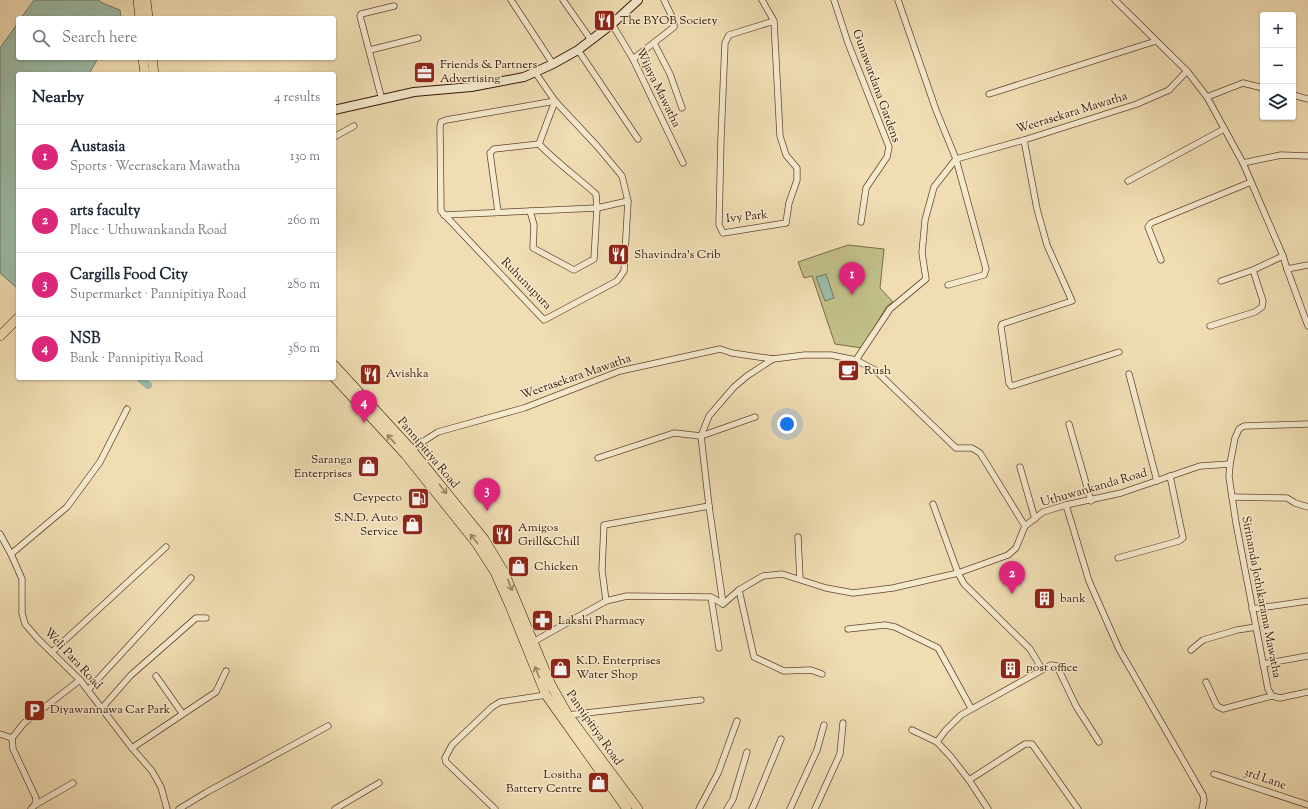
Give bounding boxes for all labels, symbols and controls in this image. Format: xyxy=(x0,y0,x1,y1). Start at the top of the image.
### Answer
restaurant icon: The BYOB Society xyxy=(591,8,617,34)
place label: The BYOB Society xyxy=(620,12,717,30)
map controls xyxy=(1260,12,1296,120)
button: + xyxy=(1260,12,1296,48)
search box xyxy=(16,16,336,60)
icon: search xyxy=(30,27,52,49)
street label: Gunawardana Gardens xyxy=(847,27,905,145)
text: Search here xyxy=(62,28,137,49)
street label: Wijaya Mawatha xyxy=(631,45,685,131)
button: − xyxy=(1260,48,1296,84)
place label: Friends & Partners Advertising xyxy=(440,56,537,88)
office icon: Friends & Partners Advertising xyxy=(412,59,438,85)
button: layers xyxy=(1260,84,1296,120)
text: Nearby xyxy=(32,86,84,110)
street label: Weerasekara Mawatha xyxy=(1014,87,1130,139)
text: 4 results xyxy=(274,89,320,107)
text: Austasia xyxy=(70,137,125,158)
text: 1 xyxy=(43,148,47,166)
text: 130 m xyxy=(290,148,320,166)
text: Sports · Weerasekara Mawatha xyxy=(70,158,241,176)
text: arts faculty xyxy=(70,201,141,222)
street label: Ivy Park xyxy=(725,206,769,228)
text: 2 xyxy=(42,212,48,230)
text: 260 m xyxy=(287,212,320,230)
text: Place · Uthuwankanda Road xyxy=(70,222,227,240)
restaurant icon: Shavindra's Crib xyxy=(605,242,631,268)
place label: Shavindra's Crib xyxy=(634,246,721,264)
street label: Ruhunupura xyxy=(496,254,556,315)
pin: 1 xyxy=(839,262,865,295)
text: Cargills Food City xyxy=(70,265,188,286)
text: 3 xyxy=(42,276,48,294)
text: 280 m xyxy=(287,276,320,294)
text: Supermarket · Pannipitiya Road xyxy=(70,286,246,304)
text: NSB xyxy=(70,329,100,350)
text: 4 xyxy=(42,340,48,358)
text: 380 m xyxy=(288,340,320,358)
text: Bank · Pannipitiya Road xyxy=(70,350,203,368)
street label: Weerasekara Mawatha xyxy=(518,350,634,404)
cafe icon: Rush xyxy=(835,358,861,384)
restaurant icon: Avishka xyxy=(357,361,383,387)
place label: Rush xyxy=(864,362,891,380)
place label: Avishka xyxy=(386,365,429,383)
pin: 4 xyxy=(351,390,377,423)
street label: Pannipitiya Road xyxy=(393,413,463,493)
your location xyxy=(777,414,797,434)
one-way arrow xyxy=(386,434,396,444)
place label: Saranga Enterprises xyxy=(294,451,352,483)
shop icon: Saranga Enterprises xyxy=(355,454,381,480)
street label: Uthuwankanda Road xyxy=(1039,464,1150,512)
pin: 3 xyxy=(474,478,500,511)
one-way arrow xyxy=(439,484,448,494)
fuel station icon: Ceypecto xyxy=(405,485,431,511)
place label: Ceypecto xyxy=(353,489,402,507)
place label: S.N.D. Auto Service xyxy=(334,509,398,541)
shop icon: S.N.D. Auto Service xyxy=(400,512,426,538)
street label: Sirinanda Jothikarama Mawatha xyxy=(1236,514,1286,680)
place label: Amigos Grill&Chill xyxy=(518,519,580,551)
restaurant icon: Amigos Grill&Chill xyxy=(489,522,515,548)
one-way arrow xyxy=(469,534,478,545)
shop icon: Chicken xyxy=(505,554,531,580)
place label: Chicken xyxy=(534,558,578,576)
pin: 2 xyxy=(999,561,1025,594)
one-way arrow xyxy=(506,579,514,591)
building icon: bank xyxy=(1031,586,1057,612)
place label: bank xyxy=(1060,590,1086,608)
pharmacy icon: Lakshi Pharmacy xyxy=(529,608,555,634)
place label: Lakshi Pharmacy xyxy=(558,612,645,630)
street label: Weli Para Road xyxy=(40,624,107,694)
place label: K.D. Enterprises Water Shop xyxy=(576,652,661,684)
shop icon: K.D. Enterprises Water Shop xyxy=(548,655,574,681)
building icon: post office xyxy=(997,655,1023,681)
place label: post office xyxy=(1026,659,1078,677)
one-way arrow xyxy=(532,667,540,679)
street label: Pannipitiya Road xyxy=(561,687,627,769)
parking icon: Diyawannawa Car Park xyxy=(22,697,48,723)
place label: Diyawannawa Car Park xyxy=(50,701,171,719)
street label: 3rd Lane xyxy=(1241,763,1289,795)
place label: Lositha Battery Centre xyxy=(506,766,582,798)
shop icon: Lositha Battery Centre xyxy=(585,769,611,795)

